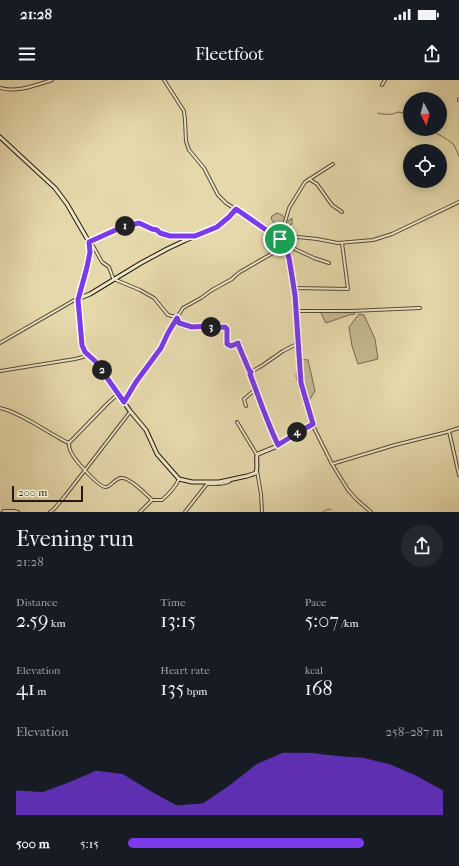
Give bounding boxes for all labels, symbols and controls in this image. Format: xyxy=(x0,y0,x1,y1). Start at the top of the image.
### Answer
text: 21:28 xyxy=(20,5,52,23)
icon: menu xyxy=(16,43,38,65)
icon: share xyxy=(421,43,443,65)
text: Fleetfoot xyxy=(195,44,264,65)
north arrow xyxy=(403,92,447,136)
map controls xyxy=(403,92,447,188)
button: locate xyxy=(403,144,447,188)
pin: 1 xyxy=(115,216,135,236)
text: 1 xyxy=(123,219,127,232)
pin xyxy=(263,222,297,256)
icon: arrive xyxy=(269,228,291,250)
pin: 3 xyxy=(201,317,221,337)
text: 3 xyxy=(209,320,213,333)
pin: 2 xyxy=(92,360,112,380)
text: 2 xyxy=(99,363,105,376)
pin: 4 xyxy=(287,422,307,442)
text: 4 xyxy=(294,425,300,438)
scale bar xyxy=(12,484,83,503)
text: 200 m xyxy=(18,486,47,499)
button: share xyxy=(401,525,443,567)
text: Evening run xyxy=(16,526,134,552)
text: 21:28 xyxy=(16,554,44,569)
text: Distance xyxy=(16,596,57,609)
text: Time xyxy=(160,596,185,609)
text: Pace xyxy=(305,596,327,609)
text: 2.59 xyxy=(16,609,48,632)
text: 13:15 xyxy=(160,609,196,632)
text: 5:07 xyxy=(305,609,339,632)
text: km xyxy=(48,617,66,630)
text: /km xyxy=(339,617,359,630)
text: Elevation xyxy=(16,664,60,677)
text: Heart rate xyxy=(160,664,210,677)
text: kcal xyxy=(305,664,323,677)
text: 41 xyxy=(16,677,35,700)
text: 135 xyxy=(160,677,184,700)
text: 168 xyxy=(305,677,333,700)
text: m xyxy=(35,685,46,698)
text: bpm xyxy=(184,685,208,698)
text: Elevation xyxy=(16,724,69,739)
text: 258–287 m xyxy=(385,724,443,739)
text: 500 m xyxy=(16,836,50,851)
text: 5:15 xyxy=(80,836,99,851)

